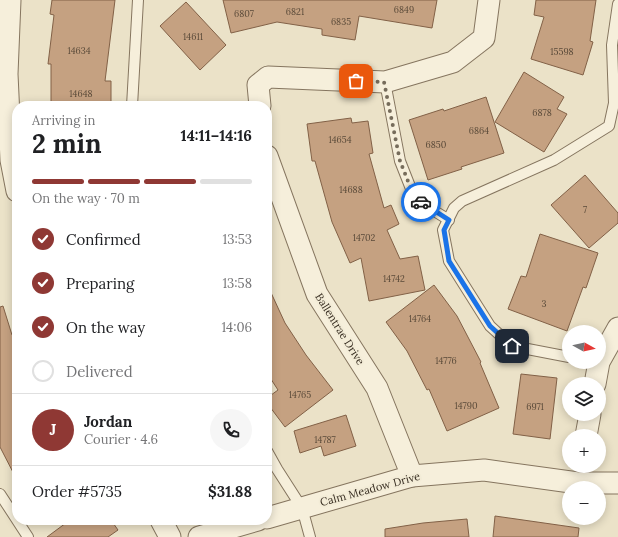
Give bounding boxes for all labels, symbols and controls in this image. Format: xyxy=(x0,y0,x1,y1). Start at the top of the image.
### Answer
house number: 6849 xyxy=(394,4,414,15)
house number: 6821 xyxy=(286,6,304,17)
house number: 6807 xyxy=(234,8,254,19)
house number: 6835 xyxy=(331,16,351,27)
house number: 14611 xyxy=(183,31,203,42)
house number: 14634 xyxy=(67,45,91,56)
house number: 15598 xyxy=(550,46,574,57)
pin xyxy=(339,64,373,98)
icon: bag xyxy=(345,70,367,92)
house number: 14648 xyxy=(69,88,93,99)
house number: 6878 xyxy=(532,107,552,118)
text: Arriving in xyxy=(32,112,95,129)
house number: 6864 xyxy=(469,125,489,136)
text: 14:11–14:16 xyxy=(181,126,252,145)
text: 2 min xyxy=(32,127,102,160)
house number: 14654 xyxy=(328,134,352,145)
house number: 6850 xyxy=(426,139,447,150)
courier xyxy=(401,182,441,222)
house number: 14688 xyxy=(339,184,363,195)
text: On the way · 70 m xyxy=(32,190,140,207)
icon: car xyxy=(410,191,432,213)
house number: 7 xyxy=(583,204,587,215)
icon: check xyxy=(32,228,54,250)
text: Confirmed xyxy=(66,230,141,249)
text: 13:53 xyxy=(222,231,252,248)
house number: 14702 xyxy=(353,232,375,243)
icon: check xyxy=(32,272,54,294)
house number: 14742 xyxy=(383,273,405,284)
text: Preparing xyxy=(66,274,134,293)
text: 13:58 xyxy=(222,275,252,292)
street label: Ballentrae Drive xyxy=(312,291,368,368)
house number: 3 xyxy=(541,298,547,309)
house number: 14764 xyxy=(409,313,431,324)
icon: check xyxy=(32,316,54,338)
text: On the way xyxy=(66,318,145,337)
text: 14:06 xyxy=(221,319,252,336)
north arrow xyxy=(562,325,606,369)
map controls xyxy=(562,325,606,525)
pin xyxy=(495,329,529,363)
icon: home xyxy=(501,335,523,357)
house number: 14776 xyxy=(435,355,457,366)
text: Delivered xyxy=(66,362,133,381)
button: layers xyxy=(562,377,606,421)
house number: 14765 xyxy=(289,389,311,400)
house number: 14790 xyxy=(454,400,478,411)
house number: 6971 xyxy=(526,401,544,412)
button: phone xyxy=(210,409,252,451)
text: Jordan xyxy=(84,412,132,431)
text: J xyxy=(50,420,56,439)
button: + xyxy=(562,429,606,473)
text: Courier · 4.6 xyxy=(84,431,158,448)
house number: 14787 xyxy=(314,434,336,445)
street label: Calm Meadow Drive xyxy=(319,469,422,509)
button: − xyxy=(562,481,606,525)
text: Order #5735 xyxy=(32,482,122,501)
text: $31.88 xyxy=(208,482,252,501)

